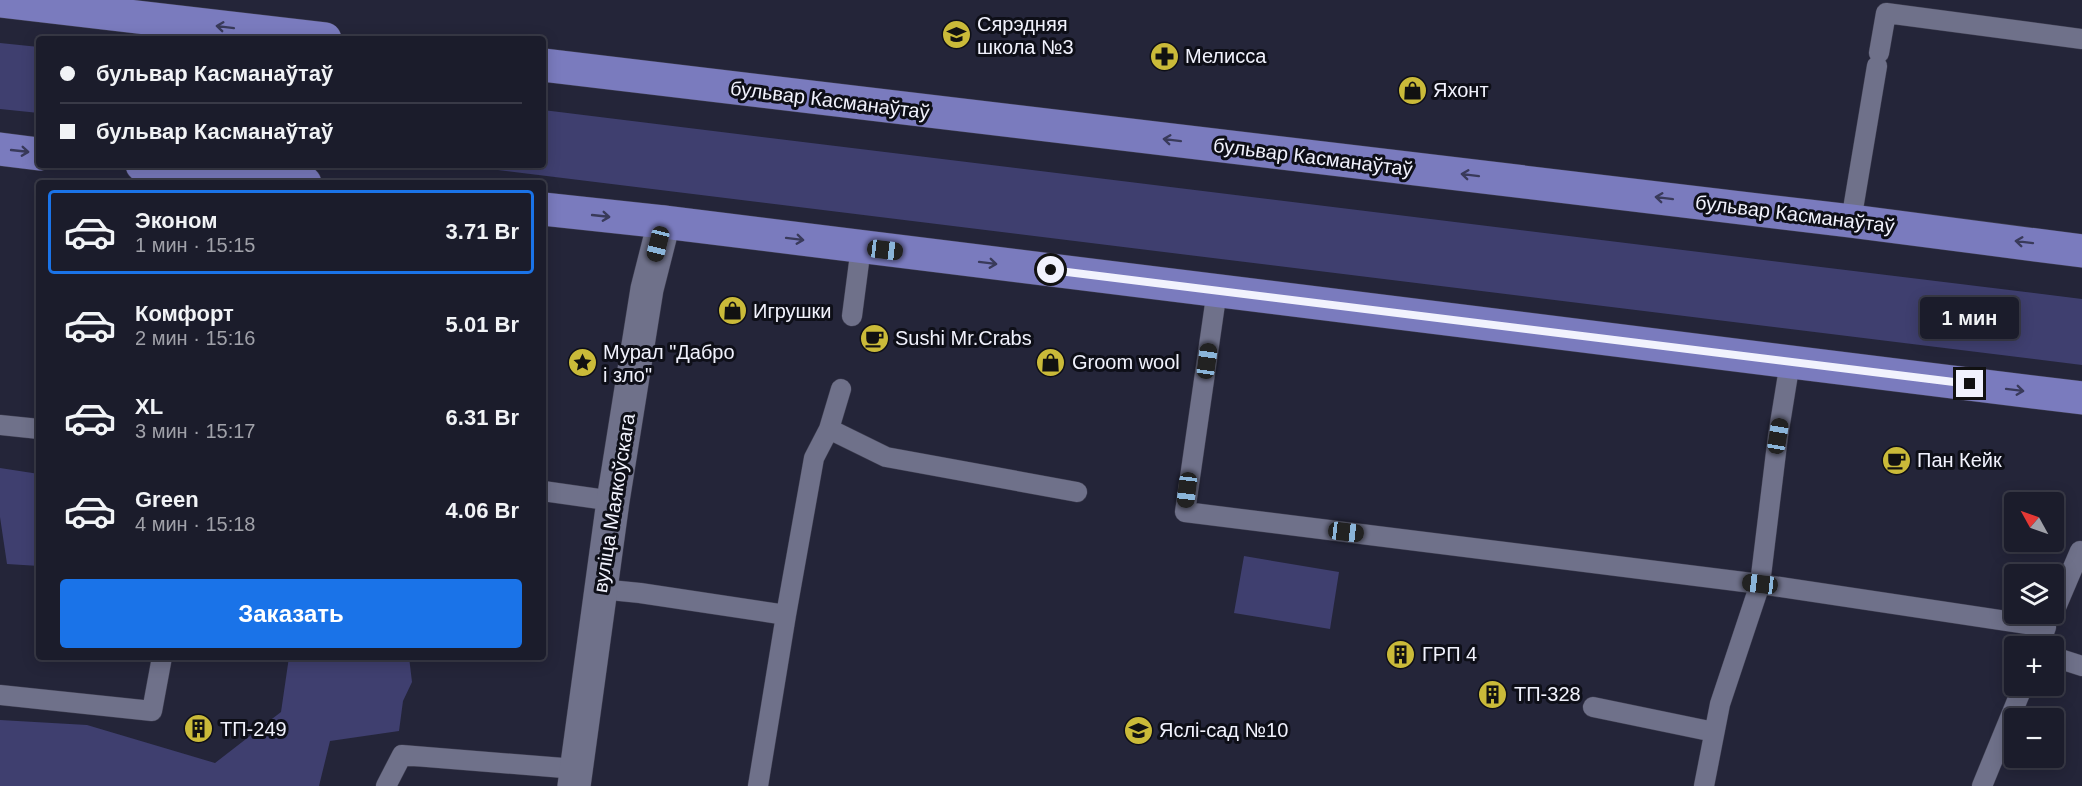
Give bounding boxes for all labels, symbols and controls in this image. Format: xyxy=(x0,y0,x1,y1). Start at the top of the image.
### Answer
place label: Сярэдняя школа №3 xyxy=(977,13,1074,58)
school or university icon: Сярэдняя школа №3 xyxy=(940,19,972,51)
one-way arrow xyxy=(216,21,236,32)
pharmacy icon: Мелисса xyxy=(1148,40,1180,72)
place label: Мелисса xyxy=(1185,45,1267,67)
text: бульвар Касманаўтаў xyxy=(96,61,333,86)
shop icon: Яхонт xyxy=(1396,74,1428,106)
street label: бульвар Касманаўтаў xyxy=(729,77,931,123)
place label: Яхонт xyxy=(1433,79,1489,101)
text: бульвар Касманаўтаў xyxy=(96,119,333,144)
one-way arrow xyxy=(1163,134,1183,145)
street label: бульвар Касманаўтаў xyxy=(1212,134,1414,180)
one-way arrow xyxy=(9,146,29,157)
one-way arrow xyxy=(1461,170,1481,181)
street label: бульвар Касманаўтаў xyxy=(1694,191,1896,237)
one-way arrow xyxy=(1654,193,1674,204)
icon: car xyxy=(63,205,117,259)
text: Эконом xyxy=(135,208,218,233)
one-way arrow xyxy=(591,211,611,222)
text: 3.71 Br xyxy=(446,219,519,244)
car xyxy=(645,224,671,264)
one-way arrow xyxy=(784,233,804,244)
text: 1 мин · 15:15 xyxy=(135,234,255,256)
one-way arrow xyxy=(2015,236,2035,247)
car xyxy=(866,239,904,261)
route start xyxy=(1037,256,1064,283)
one-way arrow xyxy=(978,257,998,268)
shop icon: Игрушки xyxy=(716,295,748,327)
callout: 1 мин xyxy=(1920,297,2020,339)
icon: car xyxy=(63,298,117,352)
place label: Игрушки xyxy=(753,300,832,322)
text: Комфорт xyxy=(135,301,234,326)
text: 1 мин xyxy=(1942,307,1997,329)
text: 5.01 Br xyxy=(446,312,519,337)
cafe icon: Sushi Mr.Crabs xyxy=(858,322,890,354)
text: 2 мин · 15:16 xyxy=(135,327,255,349)
place label: Sushi Mr.Crabs xyxy=(895,327,1032,349)
place label: Мурал "Дабро і зло" xyxy=(603,341,735,386)
car xyxy=(1196,342,1218,380)
shop icon: Groom wool xyxy=(1035,346,1067,378)
place icon: Мурал "Дабро і зло" xyxy=(566,347,598,379)
place label: Groom wool xyxy=(1072,351,1180,373)
route end xyxy=(1956,370,1983,397)
one-way arrow xyxy=(2005,385,2025,396)
icon: car xyxy=(63,391,117,445)
text: XL xyxy=(135,394,163,419)
text: 6.31 Br xyxy=(446,405,519,430)
street label: вуліца Маякоўскага xyxy=(589,411,639,594)
car xyxy=(1766,417,1790,455)
text: 3 мин · 15:17 xyxy=(135,420,255,442)
cafe icon: Пан Кейк xyxy=(1880,444,1912,476)
place label: Пан Кейк xyxy=(1917,449,2002,471)
car xyxy=(1176,471,1198,509)
icon: car xyxy=(63,484,117,538)
text: Green xyxy=(135,487,199,512)
north arrow xyxy=(2004,492,2064,552)
map controls xyxy=(2004,492,2064,768)
text: 4.06 Br xyxy=(446,498,519,523)
text: 4 мин · 15:18 xyxy=(135,513,255,535)
car xyxy=(1327,521,1365,543)
button: layers xyxy=(2004,564,2064,624)
car xyxy=(1741,573,1779,595)
button: Заказать xyxy=(60,579,522,648)
button: + xyxy=(2004,636,2064,696)
building icon: ГРП 4 xyxy=(1385,638,1417,670)
place label: ГРП 4 xyxy=(1422,643,1477,665)
building icon: ТП-328 xyxy=(1477,678,1509,710)
place label: ТП-328 xyxy=(1514,683,1581,705)
button: − xyxy=(2004,708,2064,768)
building icon: ТП-249 xyxy=(183,713,215,745)
school or university icon: Яслі-сад №10 xyxy=(1122,714,1154,746)
place label: ТП-249 xyxy=(220,718,287,740)
place label: Яслі-сад №10 xyxy=(1159,719,1288,741)

